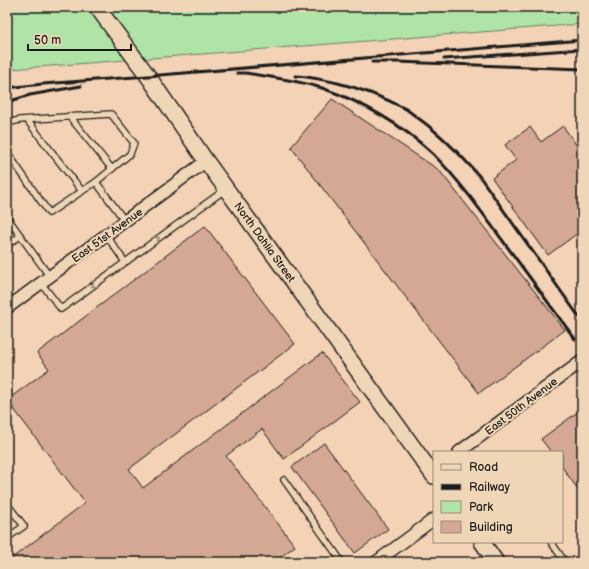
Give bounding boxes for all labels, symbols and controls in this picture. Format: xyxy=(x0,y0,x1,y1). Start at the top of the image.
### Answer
scale bar xyxy=(28,26,131,52)
text: 50 m xyxy=(34,33,61,48)
street label: North Dahlia Street xyxy=(231,200,298,285)
street label: East 51st Avenue xyxy=(69,205,146,266)
one-way arrow xyxy=(152,237,159,244)
one-way arrow xyxy=(91,280,98,287)
street label: East 50th Avenue xyxy=(482,375,560,438)
legend xyxy=(433,451,563,543)
text: Road xyxy=(469,460,498,475)
text: Railway xyxy=(469,480,511,495)
text: Park xyxy=(469,500,493,515)
text: Building xyxy=(469,520,513,535)

